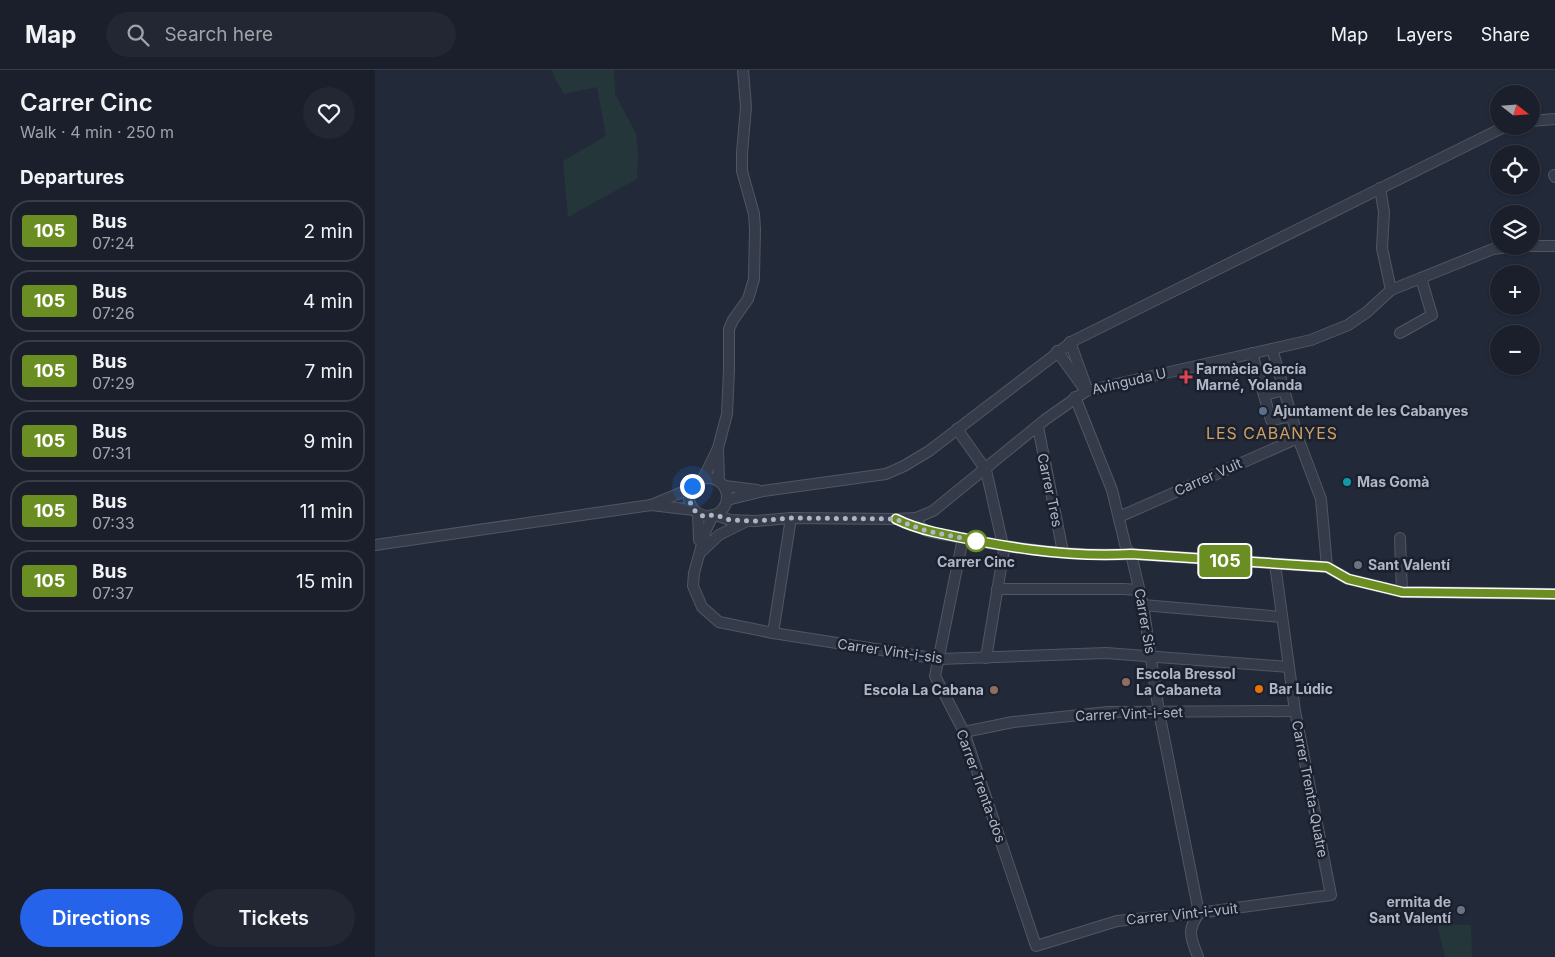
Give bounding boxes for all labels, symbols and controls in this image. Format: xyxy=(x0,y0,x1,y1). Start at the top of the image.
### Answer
search box xyxy=(106,12,456,57)
text: Map xyxy=(25,20,76,49)
icon: search xyxy=(124,21,152,49)
text: Search here xyxy=(164,23,273,46)
text: Map xyxy=(1331,24,1368,45)
text: Layers xyxy=(1396,24,1453,45)
text: Share xyxy=(1481,24,1530,45)
north arrow xyxy=(1490,85,1540,135)
map controls xyxy=(1490,85,1540,375)
button: heart xyxy=(303,87,355,139)
text: Carrer Cinc xyxy=(20,88,153,117)
text: Walk · 4 min · 250 m xyxy=(20,122,174,142)
button: locate xyxy=(1490,145,1540,195)
text: Departures xyxy=(20,166,124,189)
button: layers xyxy=(1490,205,1540,255)
text: Bus xyxy=(92,210,127,233)
text: 105 xyxy=(34,220,65,241)
text: 2 min xyxy=(304,220,353,243)
text: 07:24 xyxy=(92,233,135,253)
button: + xyxy=(1490,265,1540,315)
text: Bus xyxy=(92,280,127,303)
text: 105 xyxy=(34,290,65,311)
text: 4 min xyxy=(303,290,353,313)
text: 07:26 xyxy=(92,303,135,323)
button: − xyxy=(1490,325,1540,375)
text: Bus xyxy=(92,350,127,373)
text: 105 xyxy=(34,360,65,381)
text: 7 min xyxy=(304,360,353,383)
place label: Farmàcia García Marné, Yolanda xyxy=(1196,360,1306,393)
street label: Avinguda U xyxy=(1090,364,1168,397)
marker: Farmàcia García Marné, Yolanda xyxy=(1180,371,1192,383)
text: 07:29 xyxy=(92,373,135,393)
place label: Ajuntament de les Cabanyes xyxy=(1273,402,1469,419)
marker: Ajuntament de les Cabanyes xyxy=(1257,405,1269,417)
text: Bus xyxy=(92,420,127,443)
district label: LES CABANYES xyxy=(1206,423,1338,443)
text: 105 xyxy=(34,430,65,451)
text: 9 min xyxy=(303,430,353,453)
text: 07:31 xyxy=(92,443,131,463)
street label: Carrer Tres xyxy=(1034,452,1067,528)
street label: Carrer Vuit xyxy=(1171,454,1244,499)
place label: Mas Gomà xyxy=(1357,473,1429,490)
your location xyxy=(680,474,705,499)
marker: Mas Gomà xyxy=(1341,476,1353,488)
text: Bus xyxy=(92,490,127,513)
text: 105 xyxy=(34,500,65,521)
text: 11 min xyxy=(300,500,353,523)
text: 07:33 xyxy=(92,513,135,533)
marker: Carrer Cinc xyxy=(965,530,987,552)
line badge: 105 xyxy=(1196,545,1254,577)
text: 105 xyxy=(1209,550,1241,571)
place label: Carrer Cinc xyxy=(937,553,1015,570)
place label: Sant Valentí xyxy=(1368,556,1450,573)
marker: Sant Valentí xyxy=(1352,559,1364,571)
text: Bus xyxy=(92,560,127,583)
text: 105 xyxy=(34,570,65,591)
text: 15 min xyxy=(296,570,353,593)
text: 07:37 xyxy=(92,583,134,603)
street label: Carrer Sis xyxy=(1131,587,1160,655)
street label: Carrer Vint-i-sis xyxy=(836,635,944,666)
place label: Escola Bressol La Cabaneta xyxy=(1136,665,1235,698)
marker: Escola Bressol La Cabaneta xyxy=(1120,676,1132,688)
place label: Bar Lúdic xyxy=(1269,680,1333,697)
place label: Escola La Cabana xyxy=(864,681,984,698)
marker: Bar Lúdic xyxy=(1253,683,1265,695)
marker: Escola La Cabana xyxy=(988,684,1000,696)
street label: Carrer Vint-i-set xyxy=(1075,703,1184,724)
street label: Carrer Trenta-Quatre xyxy=(1289,719,1332,859)
street label: Carrer Trenta-dos xyxy=(953,727,1010,845)
button: Directions xyxy=(20,889,183,947)
button: Tickets xyxy=(193,889,355,947)
place label: ermita de Sant Valentí xyxy=(1369,893,1451,926)
street label: Carrer Vint-i-vuit xyxy=(1125,899,1239,928)
marker: ermita de Sant Valentí xyxy=(1455,904,1467,916)

